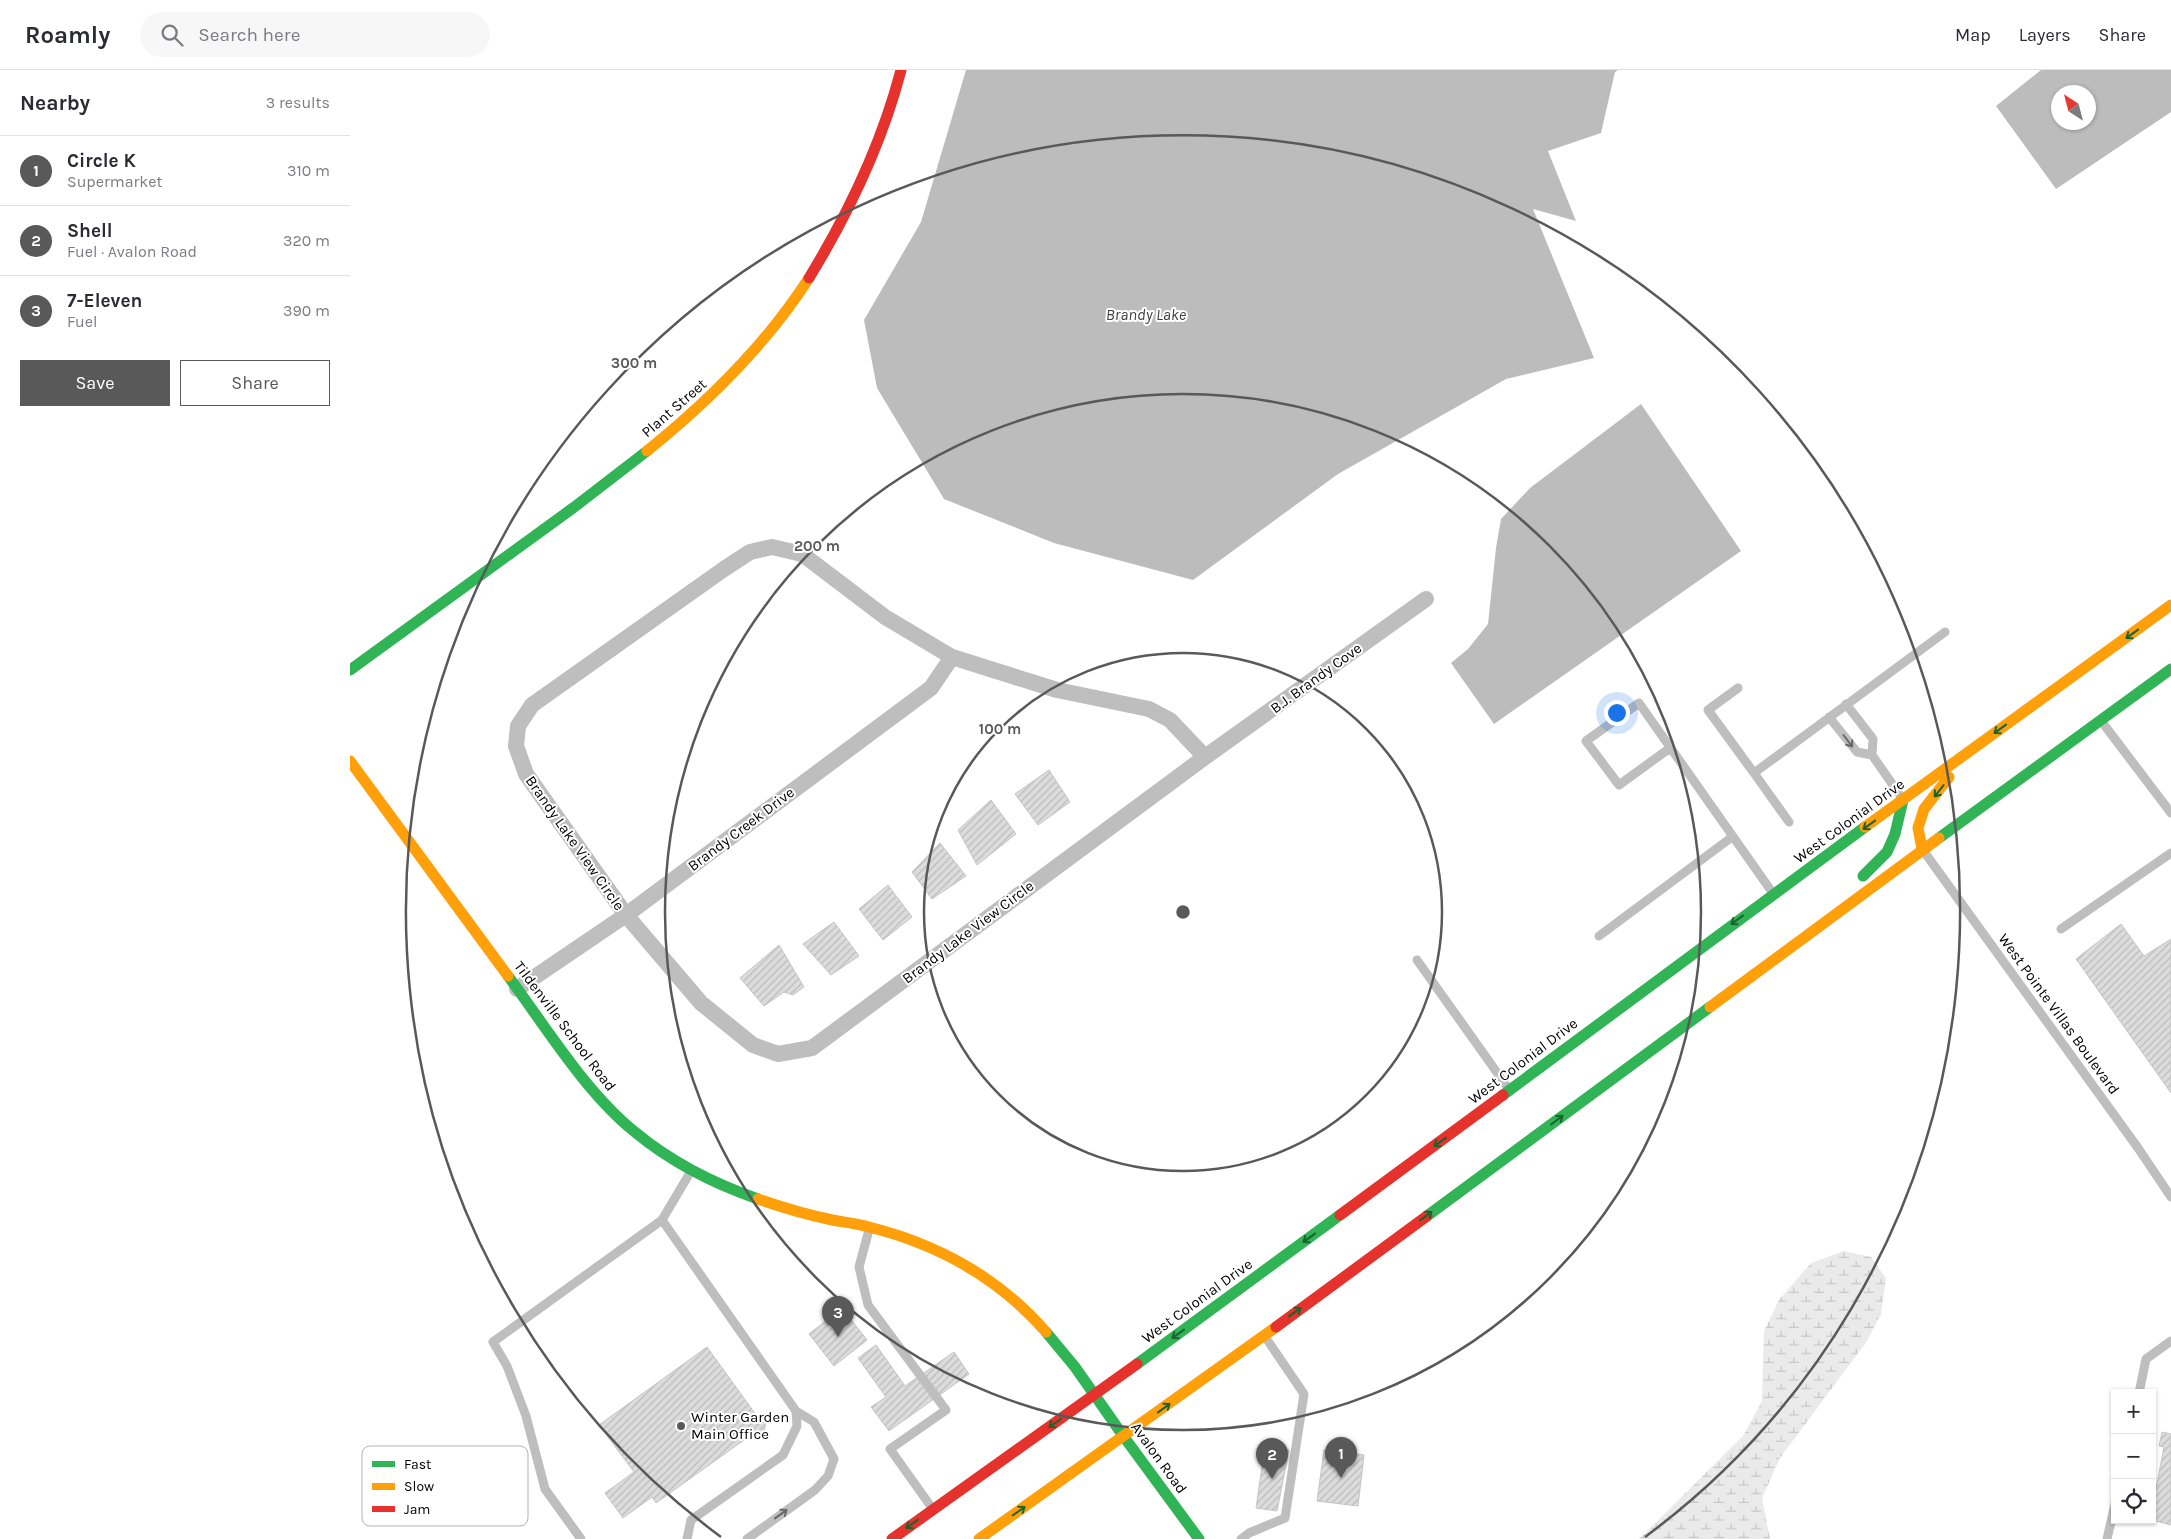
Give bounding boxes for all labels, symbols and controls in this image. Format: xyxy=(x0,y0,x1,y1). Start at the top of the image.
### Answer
search box xyxy=(140,12,490,57)
text: Roamly xyxy=(25,21,110,49)
icon: search xyxy=(158,21,186,49)
text: Search here xyxy=(198,24,300,46)
text: Map xyxy=(1955,24,1991,46)
text: Layers xyxy=(2019,24,2071,46)
text: Share xyxy=(2099,24,2146,46)
north arrow xyxy=(2051,85,2096,130)
text: Nearby xyxy=(20,91,90,115)
text: 3 results xyxy=(266,93,330,112)
text: Circle K xyxy=(67,150,136,172)
text: 1 xyxy=(33,161,39,180)
text: 310 m xyxy=(287,161,330,180)
text: Supermarket xyxy=(67,172,163,191)
text: Shell xyxy=(67,220,113,242)
text: 2 xyxy=(31,231,41,250)
text: 320 m xyxy=(283,231,330,250)
text: Fuel · Avalon Road xyxy=(67,242,197,261)
text: 7-Eleven xyxy=(67,290,142,312)
text: 3 xyxy=(31,301,41,320)
text: 390 m xyxy=(283,301,330,320)
water label: Brandy Lake xyxy=(1106,305,1187,324)
text: Fuel xyxy=(67,312,97,331)
text: 300 m xyxy=(611,354,657,372)
button: Save xyxy=(20,360,170,406)
button: Share xyxy=(180,360,330,406)
street label: Plant Street xyxy=(638,375,710,441)
text: 200 m xyxy=(794,537,840,555)
one-way arrow xyxy=(2125,629,2139,639)
street label: B.J. Brandy Cove xyxy=(1267,639,1365,717)
your location xyxy=(1604,700,1630,726)
text: 100 m xyxy=(979,720,1021,738)
one-way arrow xyxy=(1993,724,2007,734)
one-way arrow xyxy=(1842,734,1853,747)
street label: Brandy Lake View Circle xyxy=(522,772,628,914)
street label: West Colonial Drive xyxy=(1790,775,1908,867)
street label: Brandy Creek Drive xyxy=(684,783,798,875)
one-way arrow xyxy=(1933,784,1944,797)
one-way arrow xyxy=(1862,820,1876,830)
street label: Brandy Lake View Circle xyxy=(899,877,1037,987)
centre of rings xyxy=(1174,903,1192,921)
one-way arrow xyxy=(1731,915,1744,926)
street label: West Pointe Villas Boulevard xyxy=(1995,930,2123,1098)
street label: Tildenville School Road xyxy=(510,957,620,1095)
street label: West Colonial Drive xyxy=(1465,1014,1581,1108)
one-way arrow xyxy=(1550,1115,1564,1125)
one-way arrow xyxy=(1433,1137,1447,1147)
one-way arrow xyxy=(1419,1211,1433,1221)
one-way arrow xyxy=(1302,1233,1316,1243)
street label: West Colonial Drive xyxy=(1138,1255,1256,1347)
pin: 3 xyxy=(822,1296,854,1337)
one-way arrow xyxy=(1288,1307,1302,1317)
one-way arrow xyxy=(1171,1329,1185,1339)
map controls xyxy=(2111,1389,2156,1524)
button: + xyxy=(2111,1389,2156,1434)
one-way arrow xyxy=(1157,1403,1171,1413)
place label: Winter Garden Main Office xyxy=(691,1408,789,1443)
one-way arrow xyxy=(1048,1418,1062,1428)
street label: Avalon Road xyxy=(1127,1419,1191,1497)
marker: Winter Garden Main Office xyxy=(675,1420,687,1432)
button: − xyxy=(2111,1434,2156,1479)
pin: 1 xyxy=(1325,1437,1357,1478)
pin: 2 xyxy=(1256,1438,1288,1479)
legend xyxy=(362,1446,528,1526)
text: Fast xyxy=(404,1456,431,1473)
text: Slow xyxy=(404,1478,434,1495)
button: locate xyxy=(2111,1479,2156,1524)
text: Jam xyxy=(404,1501,430,1518)
one-way arrow xyxy=(1012,1506,1026,1516)
one-way arrow xyxy=(774,1509,788,1519)
one-way arrow xyxy=(905,1519,919,1529)

